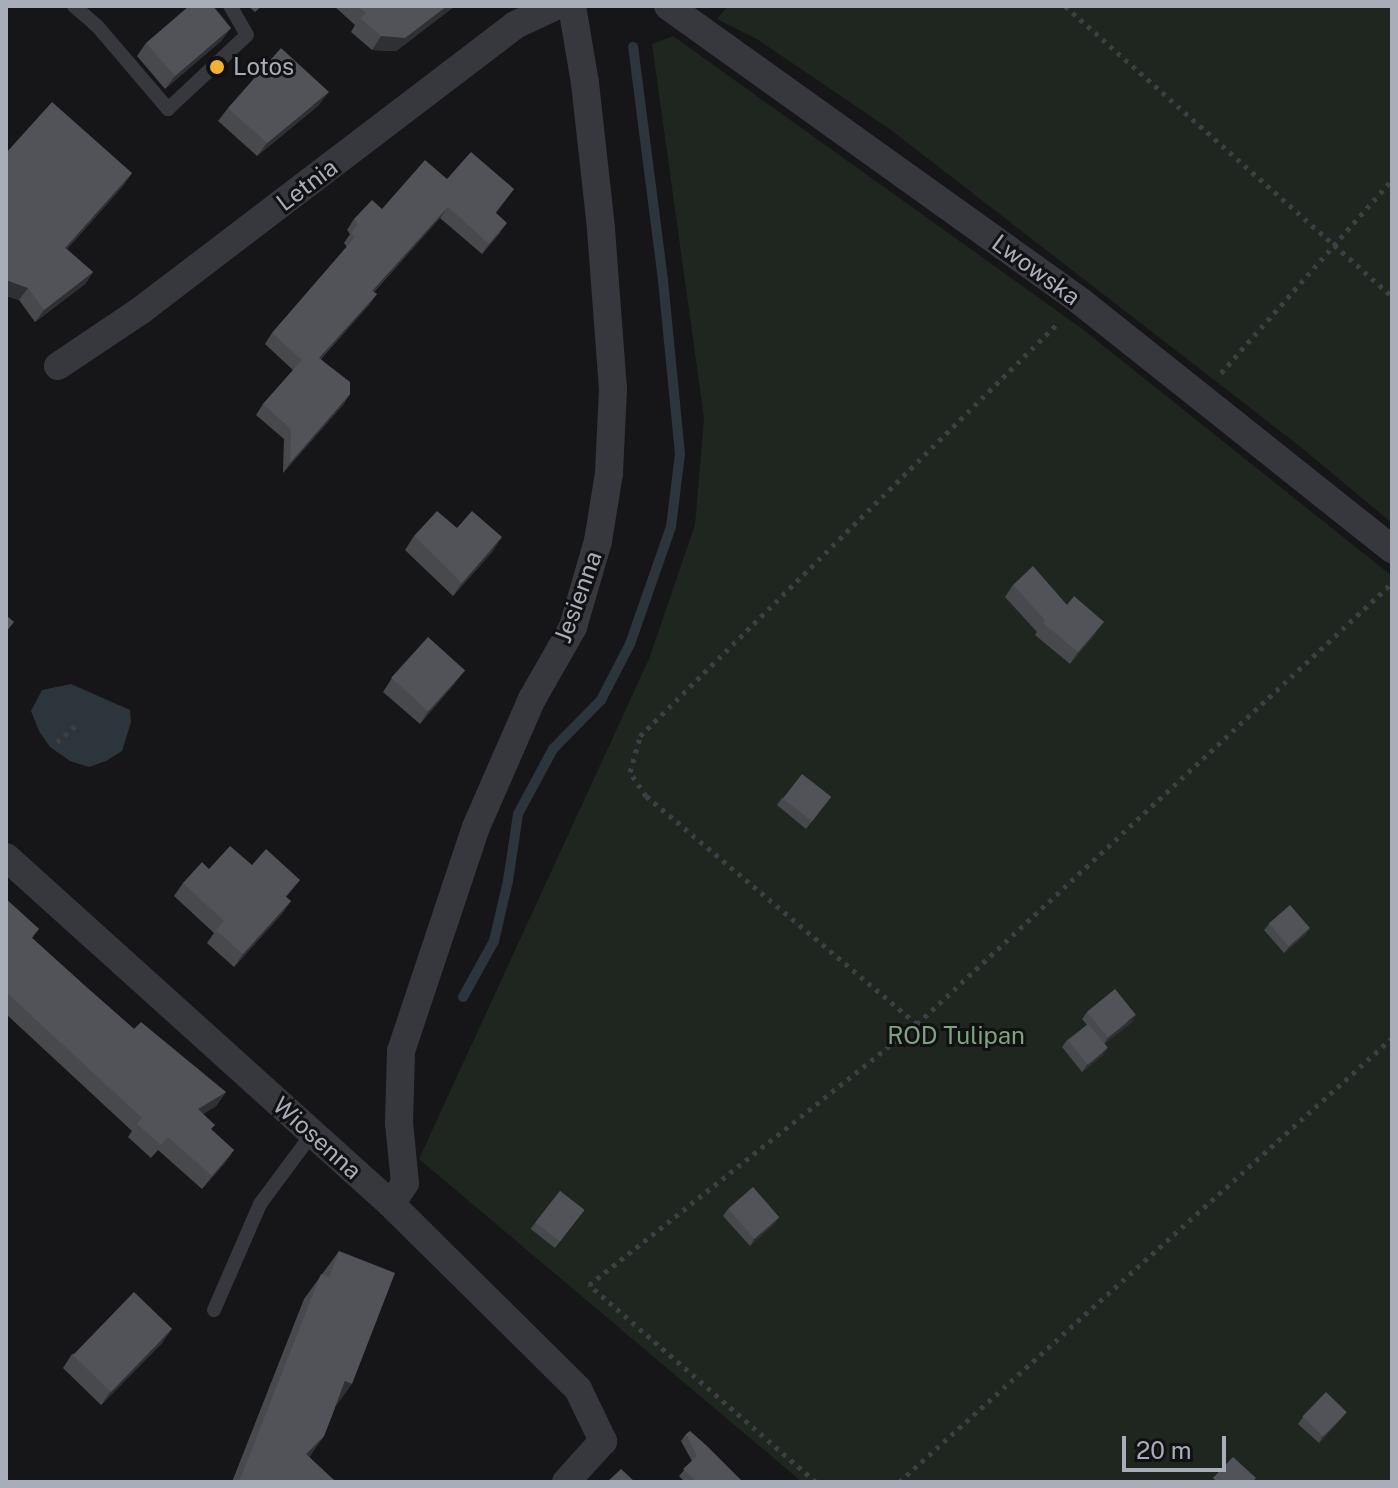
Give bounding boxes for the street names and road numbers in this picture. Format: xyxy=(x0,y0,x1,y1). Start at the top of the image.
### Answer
street label: Letnia xyxy=(271,153,343,217)
street label: Lwowska xyxy=(986,228,1086,312)
street label: Jesienna xyxy=(548,547,608,647)
street label: Wiosenna xyxy=(267,1091,367,1185)

